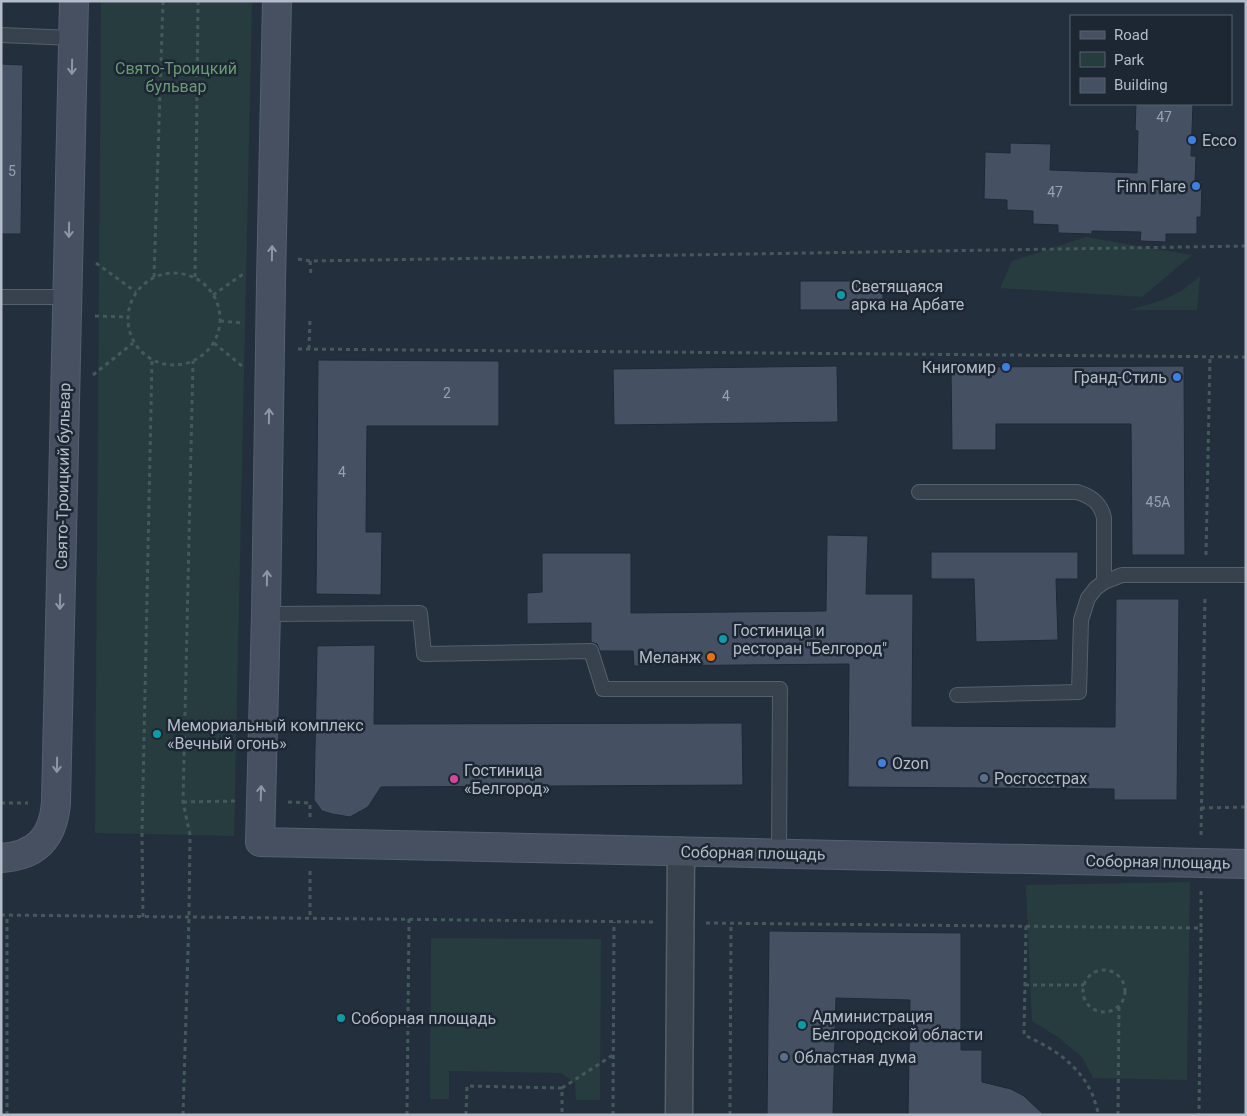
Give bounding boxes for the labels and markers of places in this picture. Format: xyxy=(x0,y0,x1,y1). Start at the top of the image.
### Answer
place label: Ecco xyxy=(1202,131,1237,150)
marker: Ecco xyxy=(1186,134,1198,146)
place label: Finn Flare xyxy=(1116,177,1186,196)
marker: Finn Flare xyxy=(1190,180,1202,192)
place label: Светящаяся арка на Арбате xyxy=(851,277,964,314)
marker: Светящаяся арка на Арбате xyxy=(835,289,847,301)
place label: Книгомир xyxy=(922,358,996,377)
marker: Книгомир xyxy=(1000,361,1012,373)
place label: Гранд-Стиль xyxy=(1073,368,1167,387)
marker: Гранд-Стиль xyxy=(1171,371,1183,383)
place label: Гостиница и ресторан "Белгород" xyxy=(733,621,887,658)
marker: Гостиница и ресторан "Белгород" xyxy=(717,633,729,645)
place label: Меланж xyxy=(639,648,702,667)
marker: Меланж xyxy=(705,651,717,663)
place label: Мемориальный комплекс «Вечный огонь» xyxy=(167,716,364,753)
marker: Мемориальный комплекс «Вечный огонь» xyxy=(151,728,163,740)
place label: Ozon xyxy=(892,754,929,773)
marker: Ozon xyxy=(876,757,888,769)
place label: Гостиница «Белгород» xyxy=(464,761,550,798)
place label: Росгосстрах xyxy=(994,769,1087,788)
marker: Росгосстрах xyxy=(978,772,990,784)
marker: Гостиница «Белгород» xyxy=(448,773,460,785)
place label: Администрация Белгородской области xyxy=(812,1007,983,1044)
place label: Соборная площадь xyxy=(351,1009,496,1028)
marker: Соборная площадь xyxy=(335,1012,347,1024)
marker: Администрация Белгородской области xyxy=(796,1019,808,1031)
place label: Областная дума xyxy=(794,1048,916,1067)
marker: Областная дума xyxy=(778,1051,790,1063)

